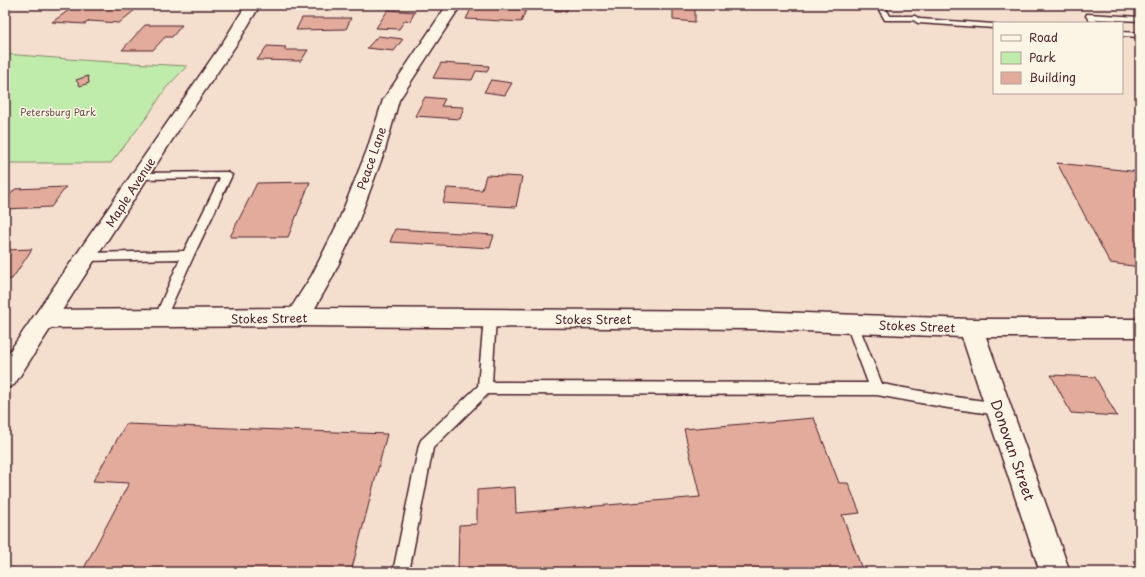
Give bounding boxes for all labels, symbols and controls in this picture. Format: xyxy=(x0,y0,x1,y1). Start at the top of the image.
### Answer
legend xyxy=(993,22,1123,94)
text: Road xyxy=(1029,28,1058,46)
text: Park xyxy=(1029,48,1056,66)
text: Building xyxy=(1029,68,1076,86)
park label: Petersburg Park xyxy=(20,104,96,119)
street label: Peace Lane xyxy=(352,124,390,192)
street label: Maple Avenue xyxy=(101,153,160,230)
street label: Stokes Street xyxy=(231,308,308,328)
street label: Stokes Street xyxy=(555,310,631,328)
street label: Stokes Street xyxy=(878,316,956,336)
street label: Donovan Street xyxy=(986,397,1040,504)

